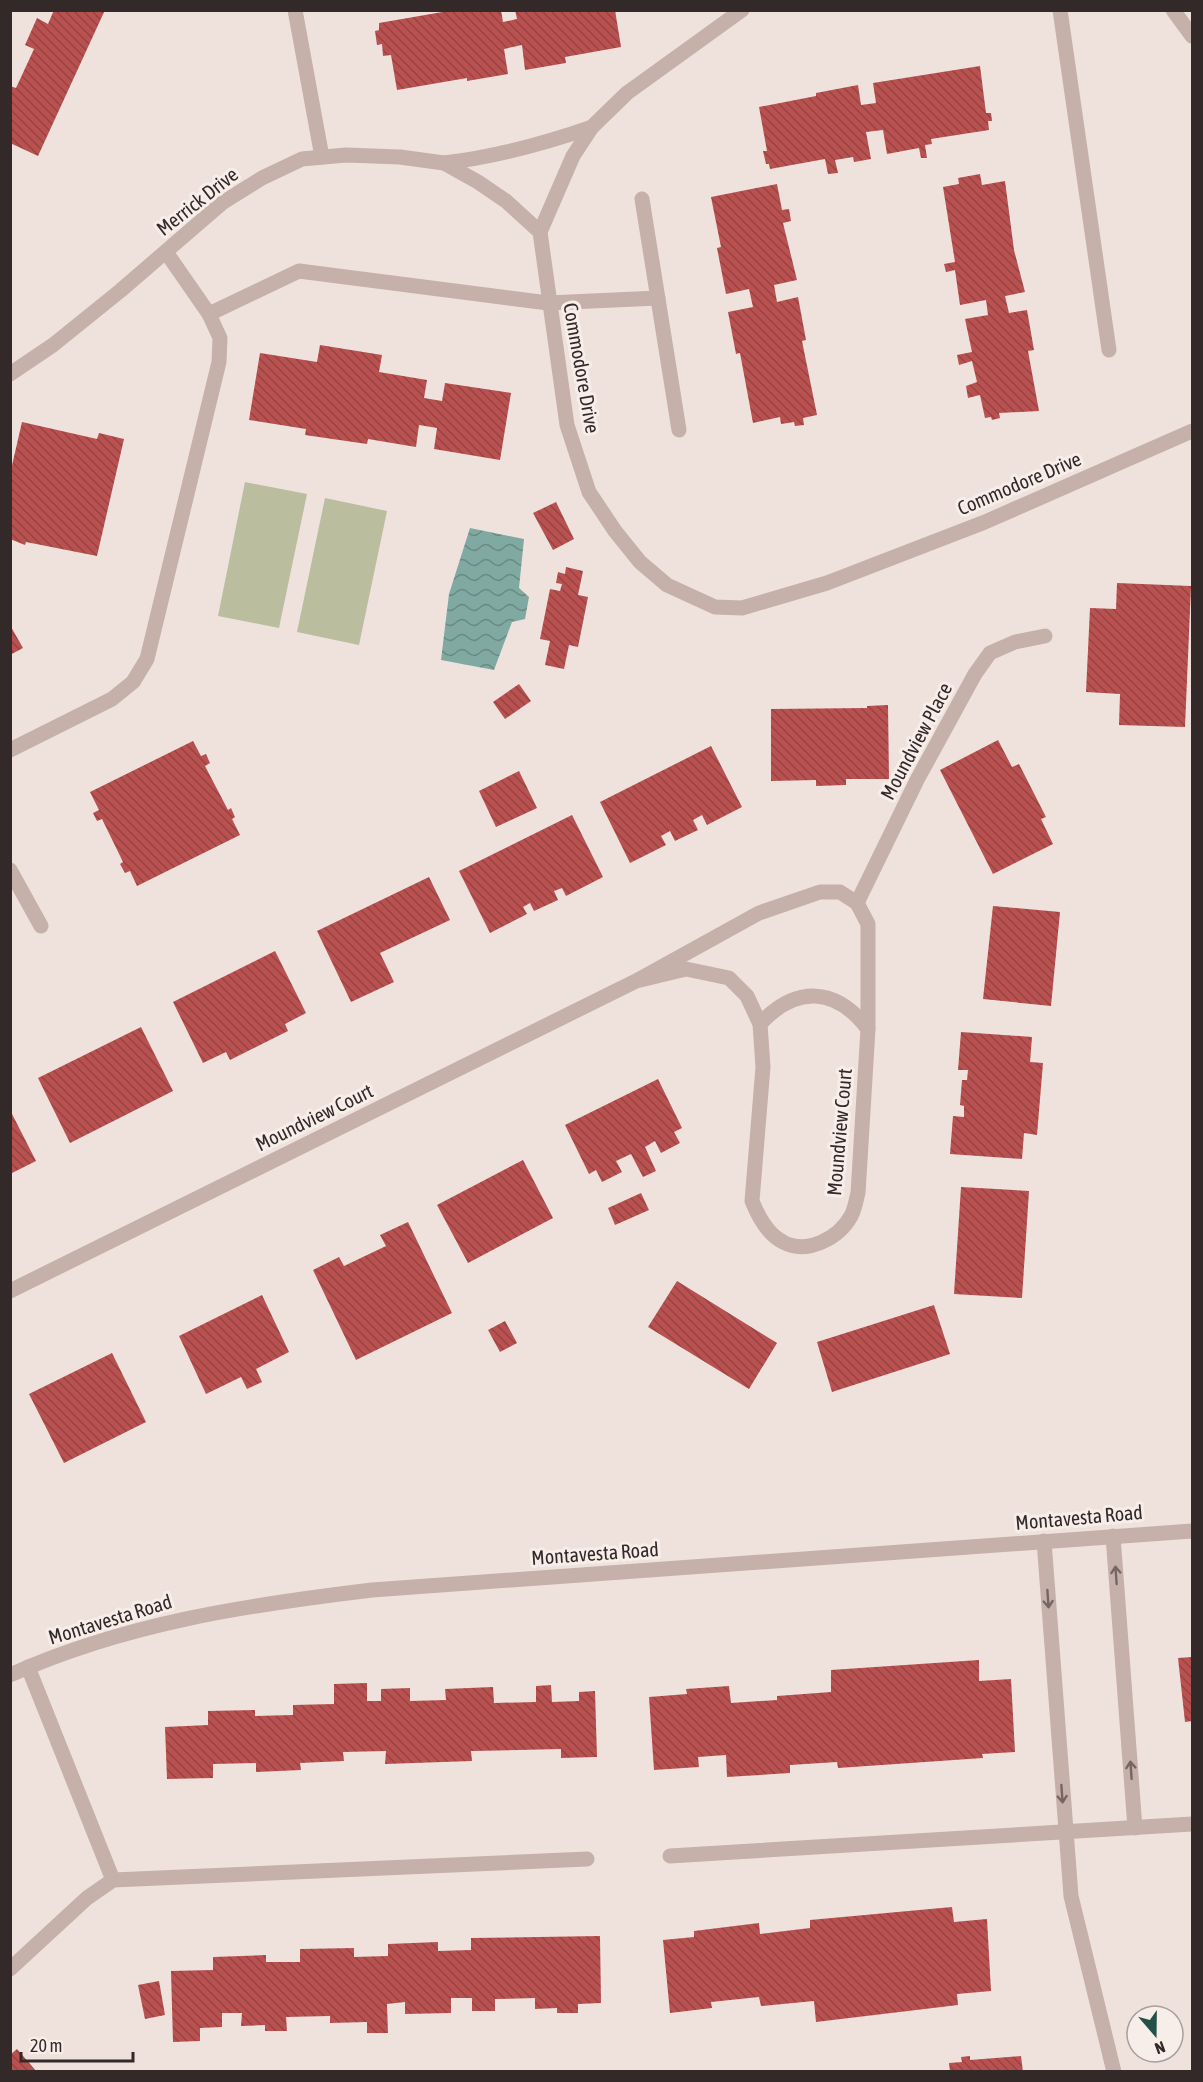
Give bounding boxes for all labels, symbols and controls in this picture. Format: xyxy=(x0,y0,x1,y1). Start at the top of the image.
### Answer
street label: Merrick Drive xyxy=(152,162,242,240)
street label: Commodore Drive xyxy=(559,301,605,435)
street label: Commodore Drive xyxy=(954,447,1084,519)
street label: Moundview Place xyxy=(876,679,956,803)
street label: Moundview Court xyxy=(822,1067,856,1197)
street label: Moundview Court xyxy=(252,1079,377,1155)
street label: Montavesta Road xyxy=(1014,1500,1144,1534)
street label: Montavesta Road xyxy=(530,1537,660,1569)
one-way arrow xyxy=(1110,1566,1121,1586)
street label: Montavesta Road xyxy=(46,1589,174,1649)
one-way arrow xyxy=(1043,1589,1054,1609)
one-way arrow xyxy=(1125,1760,1136,1780)
one-way arrow xyxy=(1057,1783,1068,1803)
north arrow xyxy=(1125,2004,1185,2064)
scale bar xyxy=(21,2025,134,2063)
text: 20 m xyxy=(30,2035,62,2056)
text: N xyxy=(1153,2038,1168,2058)

